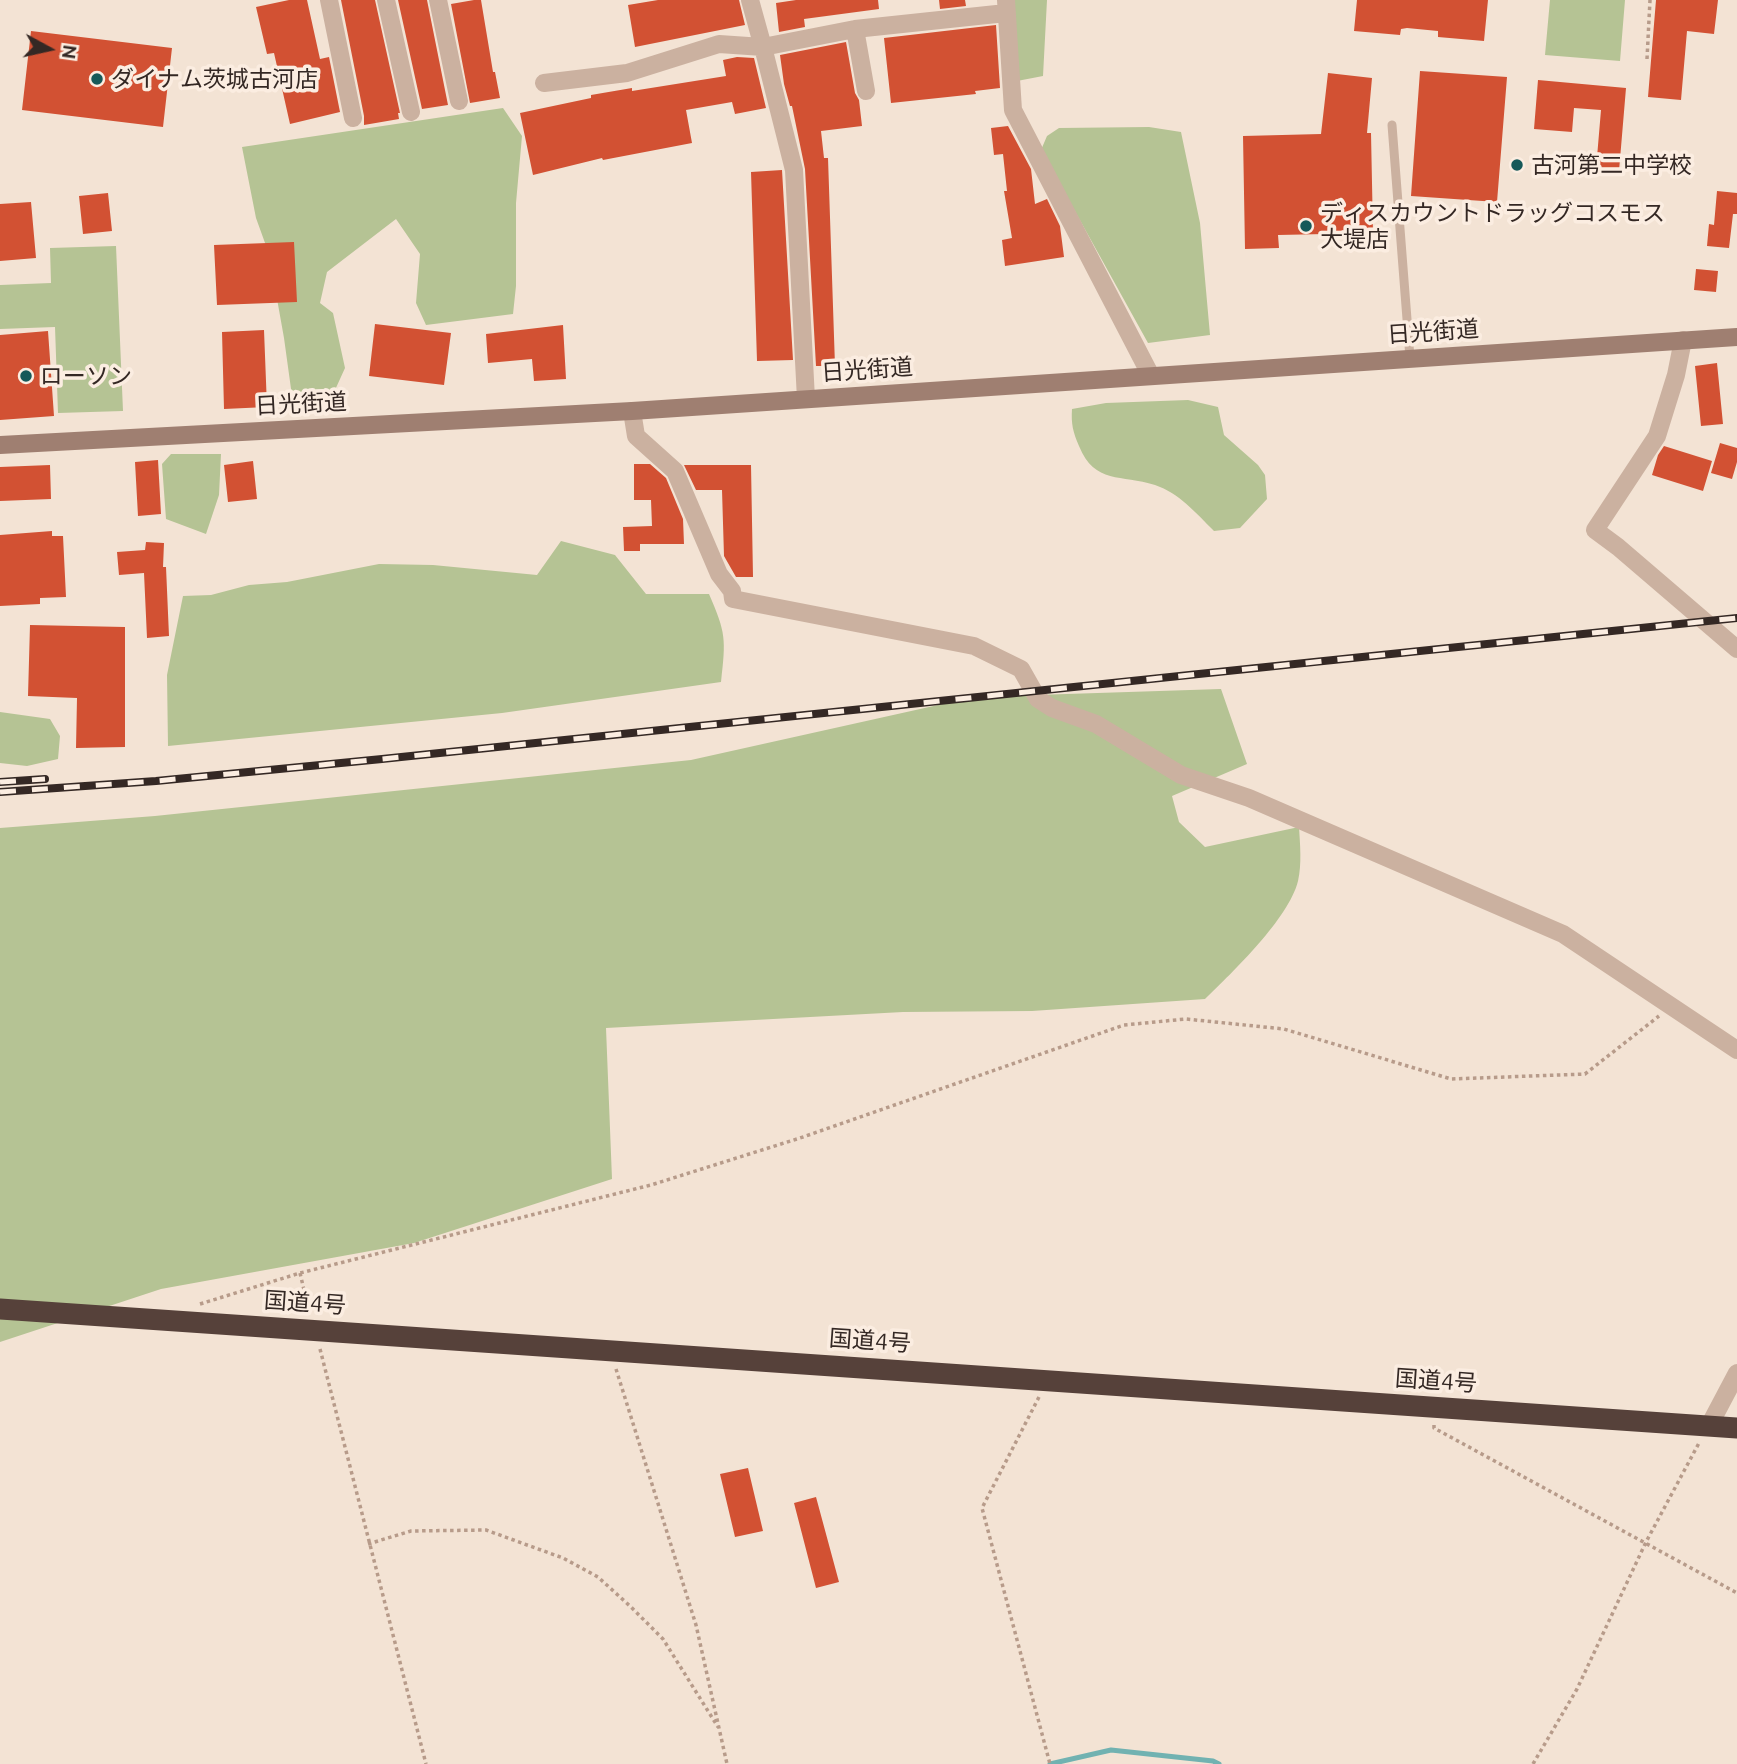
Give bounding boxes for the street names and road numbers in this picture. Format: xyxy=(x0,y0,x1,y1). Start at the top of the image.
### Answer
street label: 日光街道 xyxy=(1386,315,1480,349)
street label: 日光街道 xyxy=(820,353,914,387)
street label: 日光街道 xyxy=(254,388,348,420)
street label: 国道4号 xyxy=(263,1286,347,1320)
street label: 国道4号 xyxy=(828,1324,912,1358)
street label: 国道4号 xyxy=(1394,1364,1478,1398)

